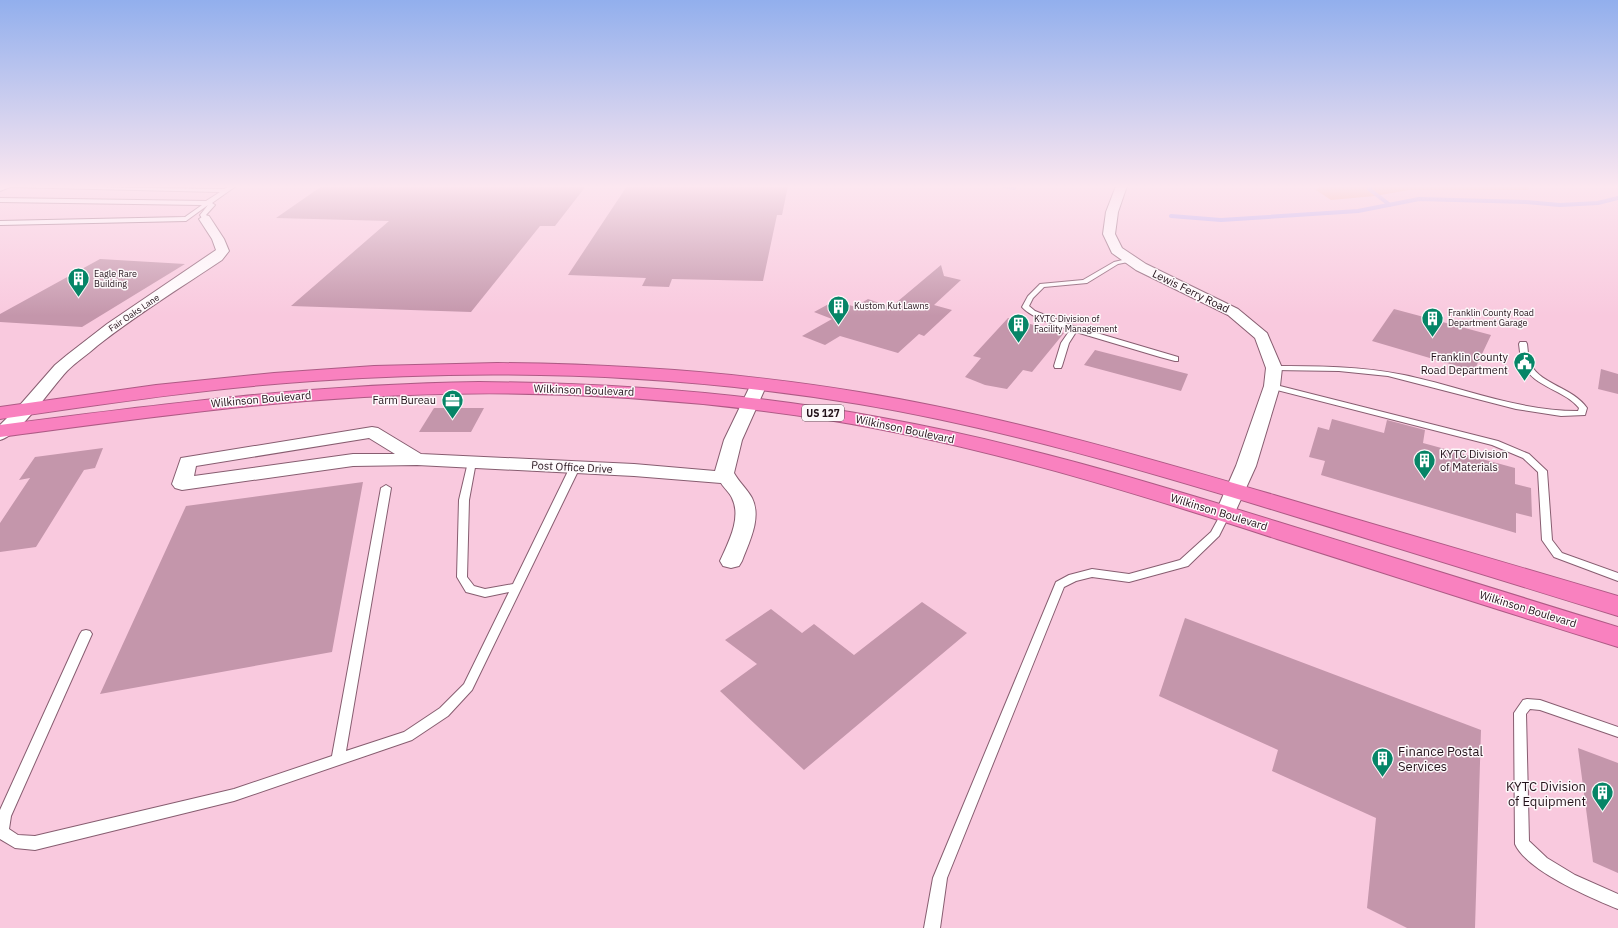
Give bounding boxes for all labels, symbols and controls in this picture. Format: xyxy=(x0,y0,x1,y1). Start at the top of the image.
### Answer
building icon: Eagle Rare Building xyxy=(65,266,91,299)
street label: Lewis Ferry Road xyxy=(1150,266,1232,316)
place label: Eagle Rare Building xyxy=(94,268,137,289)
street label: Fair Oaks Lane xyxy=(106,292,161,334)
building icon: Kustom Kut Lawns xyxy=(825,293,851,326)
place label: Kustom Kut Lawns xyxy=(854,300,929,311)
building icon: Franklin County Road Department Garage xyxy=(1419,305,1445,338)
place label: Franklin County Road Department Garage xyxy=(1448,307,1534,328)
building icon: KYTC Division of Facility Management xyxy=(1006,311,1032,344)
place label: KYTC Division of Facility Management xyxy=(1034,313,1117,334)
place label: Franklin County Road Department xyxy=(1421,350,1509,377)
public building icon: Franklin County Road Department xyxy=(1511,350,1537,383)
street label: Wilkinson Boulevard xyxy=(533,381,635,399)
office icon: Farm Bureau xyxy=(439,387,465,420)
street label: Wilkinson Boulevard xyxy=(210,388,312,410)
place label: Farm Bureau xyxy=(373,393,436,407)
road number: US 127 xyxy=(802,405,844,421)
street label: Wilkinson Boulevard xyxy=(854,412,956,446)
building icon: KYTC Division of Materials xyxy=(1412,447,1438,480)
place label: KYTC Division of Materials xyxy=(1440,447,1508,474)
street label: Post Office Drive xyxy=(531,458,613,476)
street label: Wilkinson Boulevard xyxy=(1169,491,1269,533)
street label: Wilkinson Boulevard xyxy=(1478,588,1578,630)
place label: Finance Postal Services xyxy=(1398,743,1484,775)
building icon: Finance Postal Services xyxy=(1370,745,1396,778)
place label: KYTC Division of Equipment xyxy=(1506,778,1586,810)
building icon: KYTC Division of Equipment xyxy=(1589,780,1615,813)

